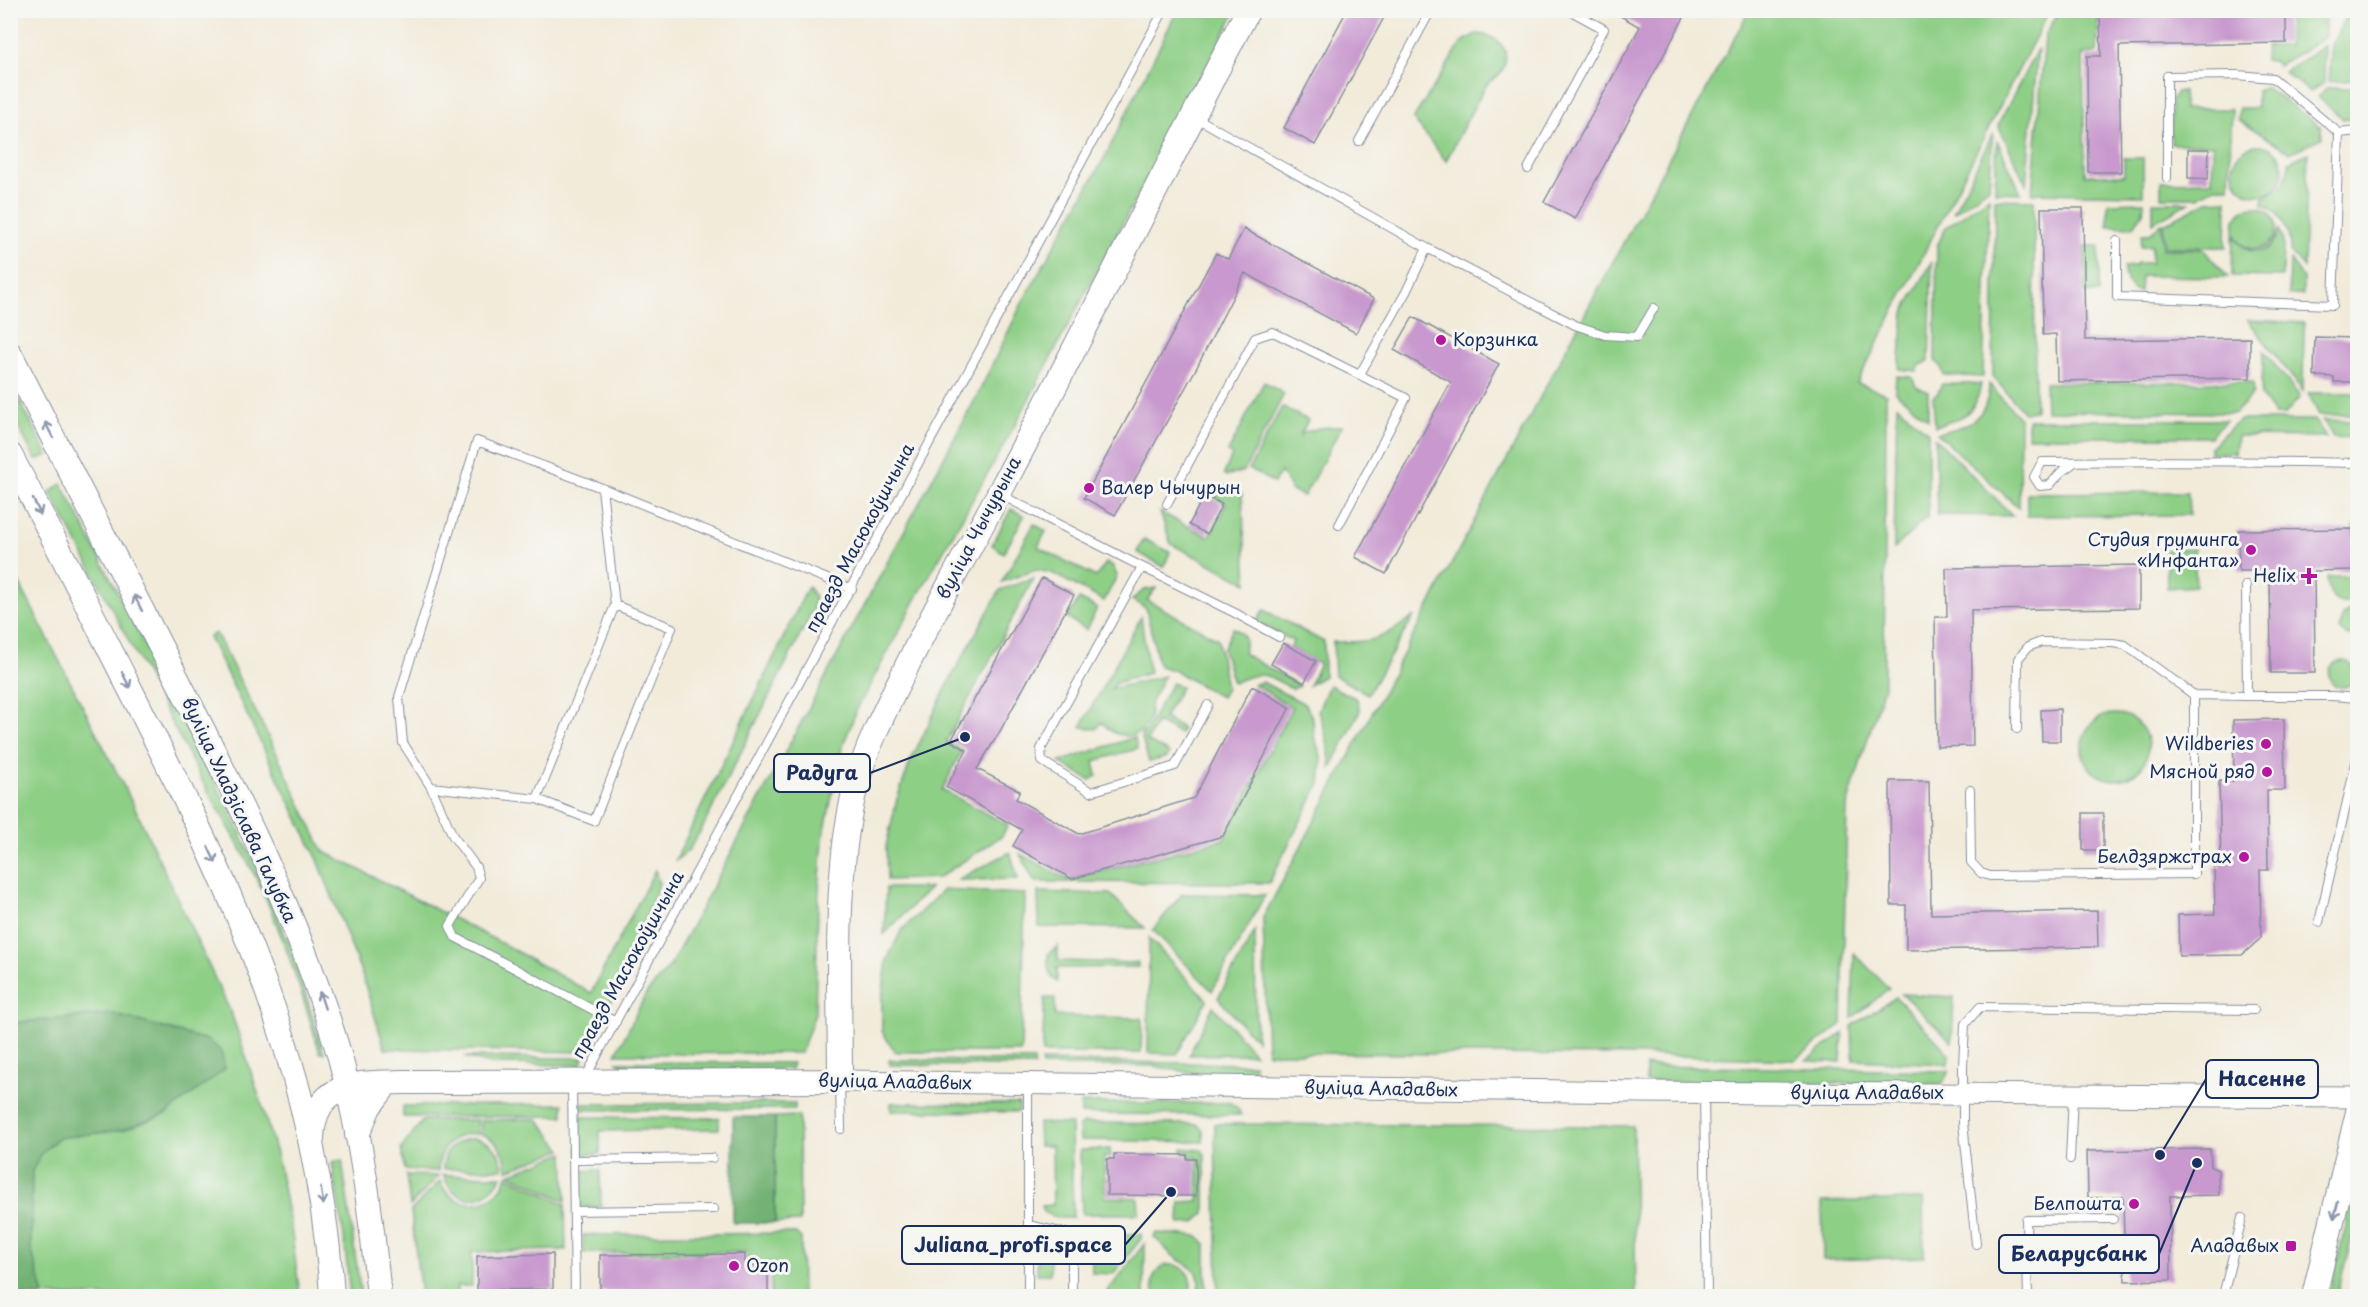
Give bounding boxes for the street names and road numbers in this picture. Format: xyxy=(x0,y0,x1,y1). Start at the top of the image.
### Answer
street label: праезд Масюкоўшчына xyxy=(797,437,921,637)
street label: вуліца Чычурына xyxy=(929,450,1027,604)
street label: вуліца Уладзіслава Галубка xyxy=(176,692,305,927)
street label: праезд Масюкоўшчына xyxy=(564,865,690,1063)
street label: вуліца Аладавых xyxy=(818,1066,972,1095)
street label: вуліца Аладавых xyxy=(1304,1073,1458,1102)
street label: вуліца Аладавых xyxy=(1790,1078,1944,1105)

